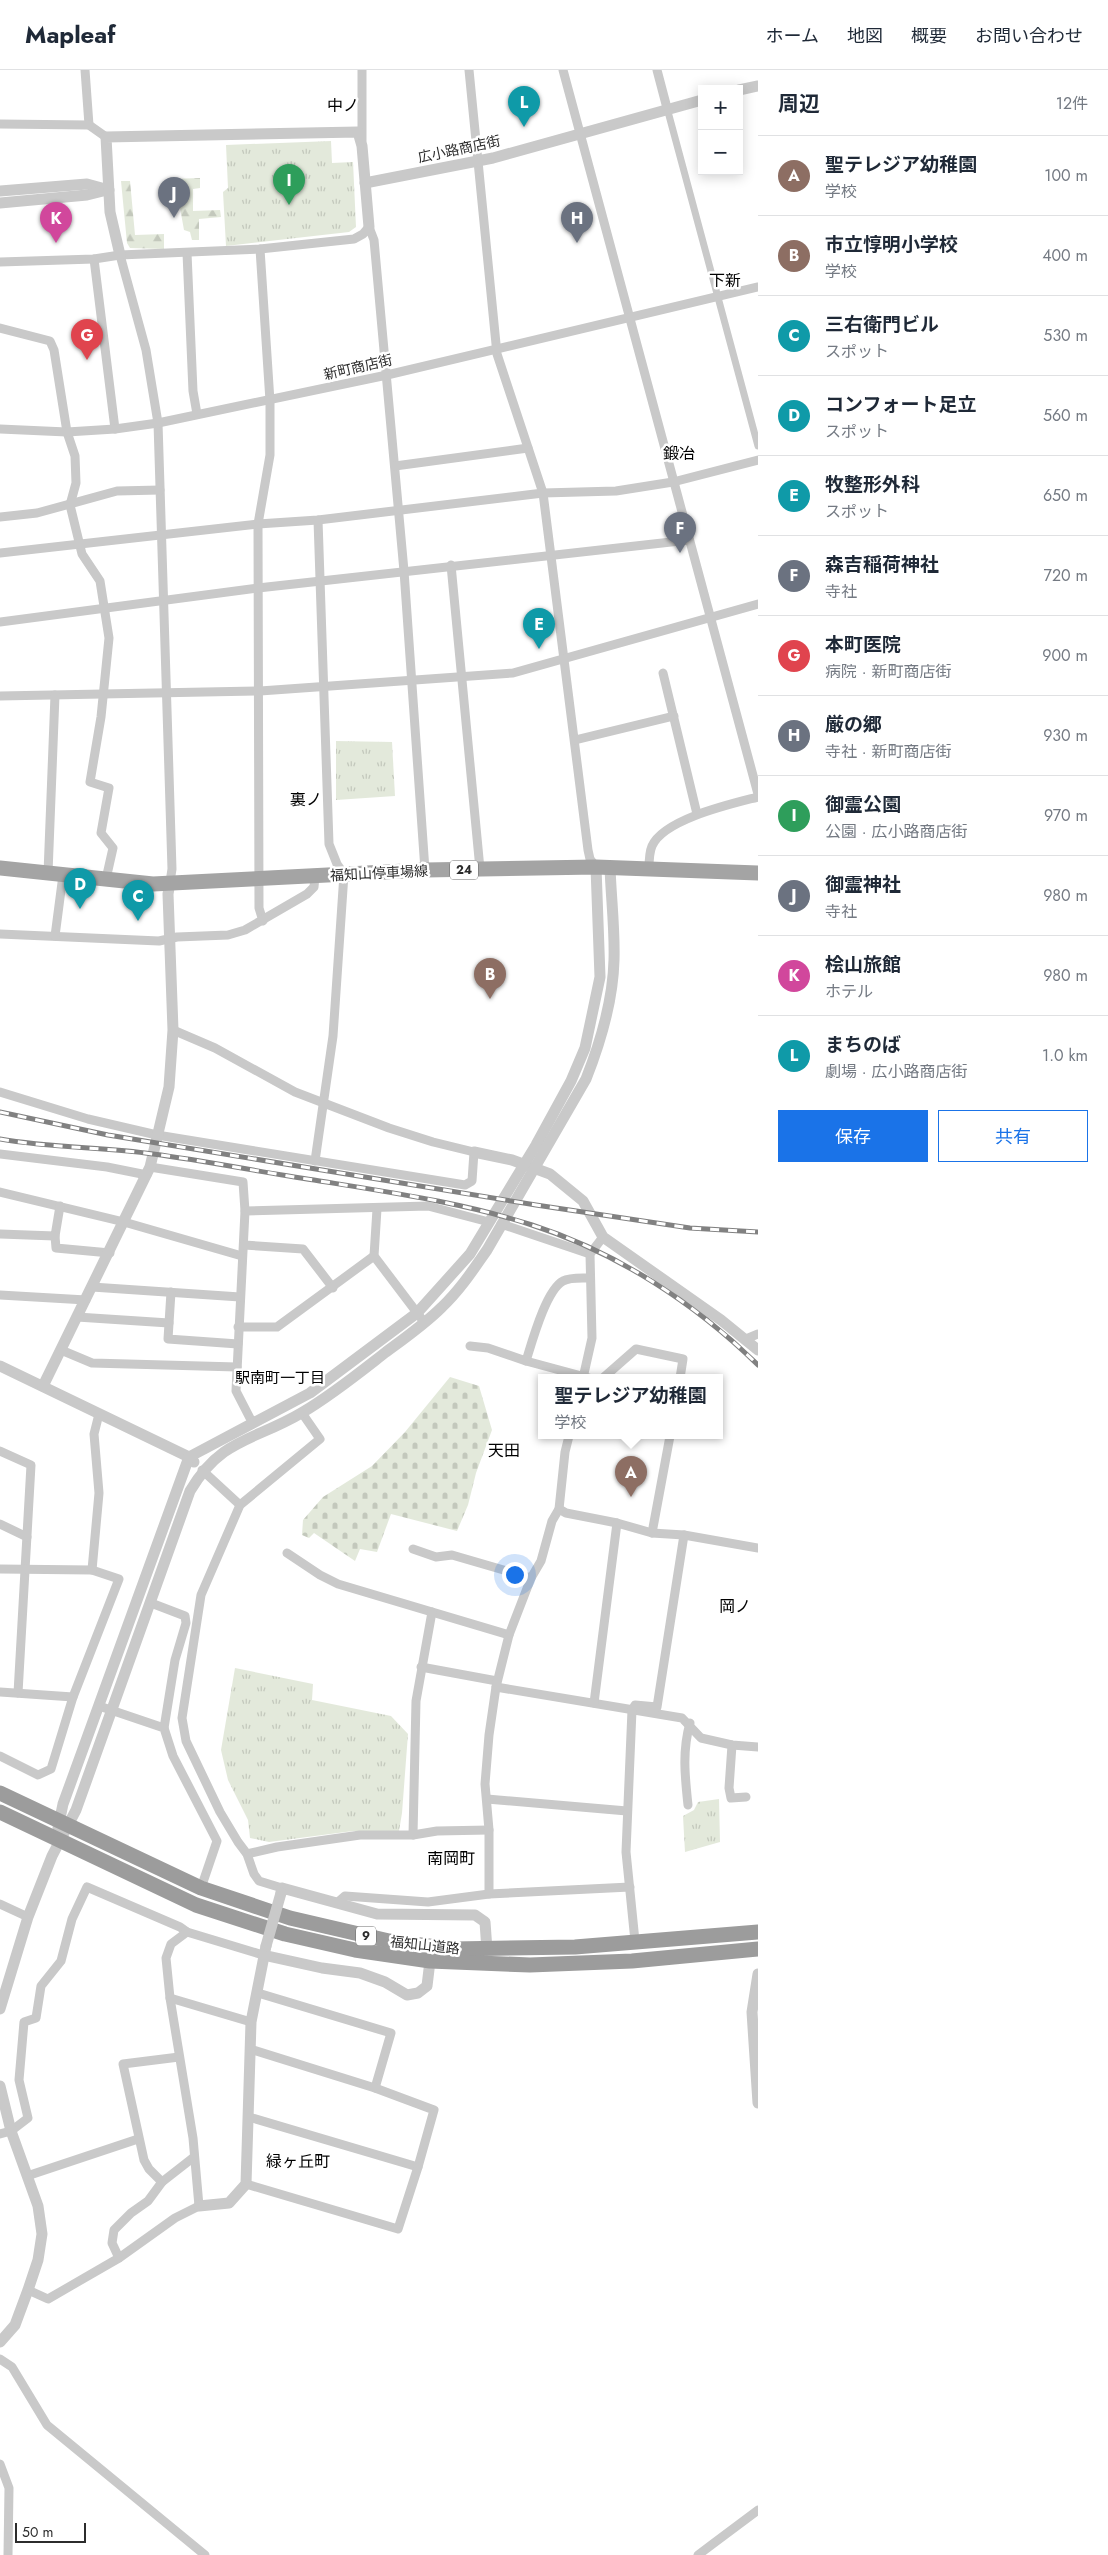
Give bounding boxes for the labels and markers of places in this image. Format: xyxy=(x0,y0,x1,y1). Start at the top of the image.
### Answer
pin: L xyxy=(508,86,540,127)
pin: I xyxy=(273,164,305,205)
pin: J xyxy=(158,177,190,218)
pin: K xyxy=(40,202,72,243)
pin: H xyxy=(561,202,593,243)
pin: G xyxy=(71,319,103,360)
pin: F xyxy=(664,512,696,553)
pin: E xyxy=(523,608,555,649)
pin: D xyxy=(64,868,96,909)
pin: C xyxy=(122,880,154,921)
pin: B xyxy=(474,958,506,999)
pin: A xyxy=(615,1456,647,1497)

